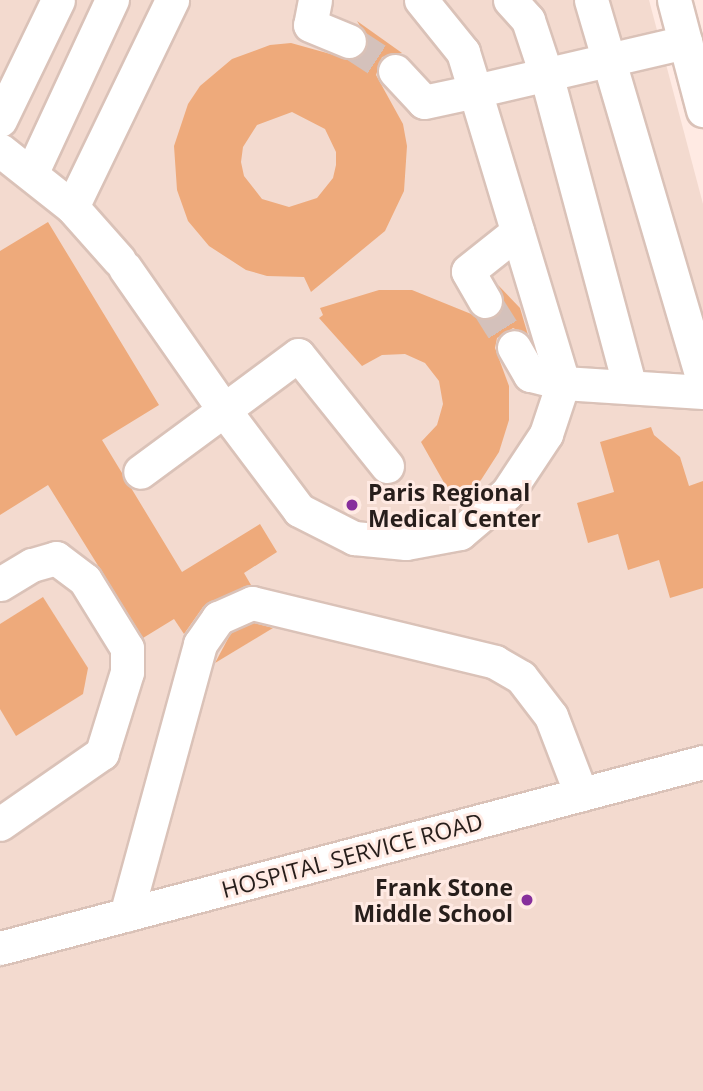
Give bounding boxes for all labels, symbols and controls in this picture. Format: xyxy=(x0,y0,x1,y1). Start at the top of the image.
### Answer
place label: Paris Regional Medical Center xyxy=(368,478,541,532)
marker: Paris Regional Medical Center xyxy=(342,495,362,515)
street label: HOSPITAL SERVICE ROAD xyxy=(218,807,486,903)
place label: Frank Stone Middle School xyxy=(353,873,513,927)
marker: Frank Stone Middle School xyxy=(519,892,535,908)

